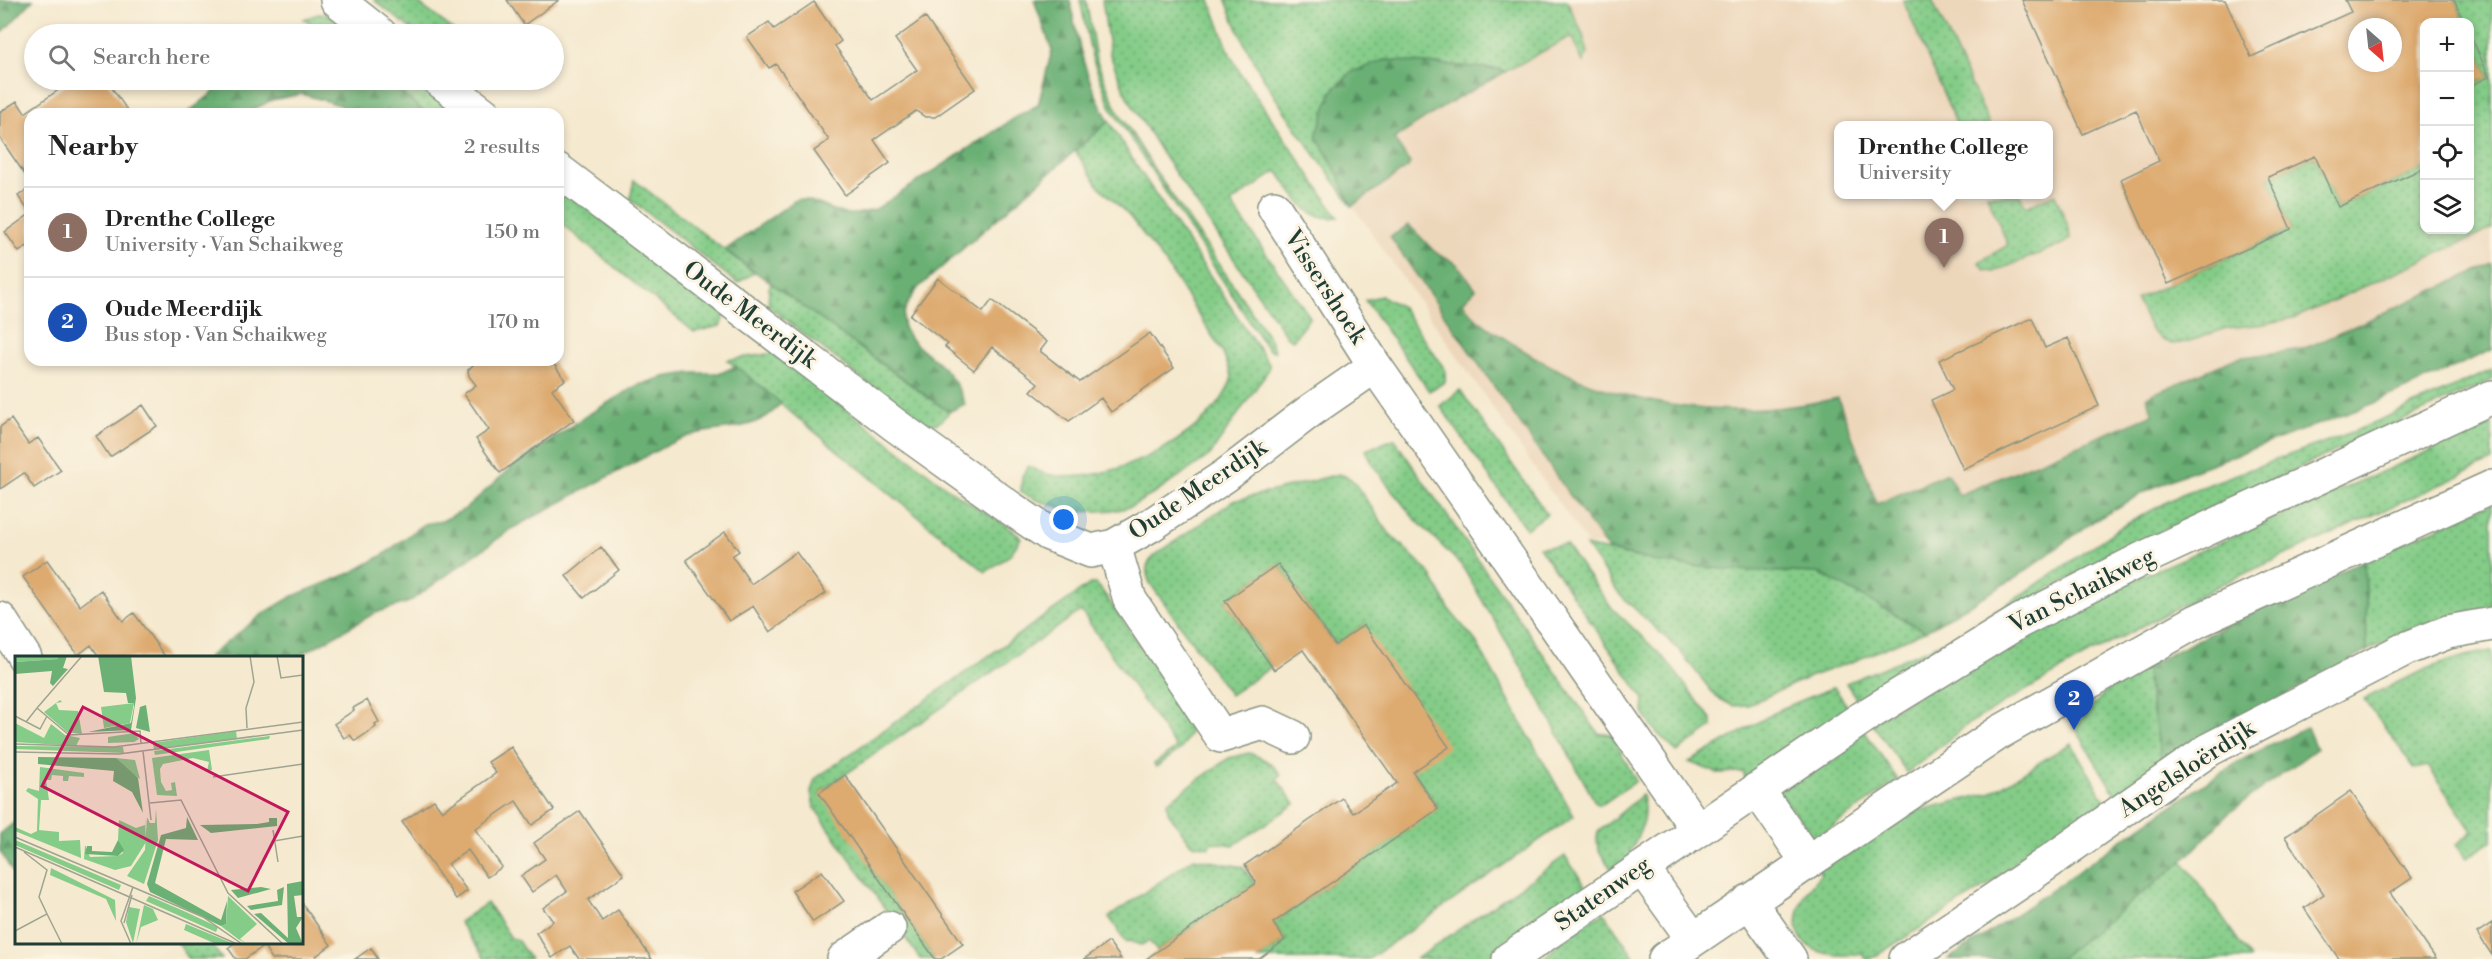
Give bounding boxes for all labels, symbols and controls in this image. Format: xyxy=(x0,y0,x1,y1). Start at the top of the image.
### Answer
north arrow xyxy=(2348,18,2402,72)
map controls xyxy=(2420,18,2474,234)
button: + xyxy=(2420,18,2474,72)
search box xyxy=(24,24,564,90)
icon: search xyxy=(45,41,78,74)
text: Search here xyxy=(93,44,210,71)
button: − xyxy=(2420,72,2474,126)
popup xyxy=(1834,121,2053,199)
button: locate xyxy=(2420,126,2474,180)
text: Nearby xyxy=(48,131,138,163)
text: Drenthe College xyxy=(1858,134,2029,161)
text: 2 results xyxy=(464,135,540,160)
text: University xyxy=(1858,161,1951,186)
button: layers xyxy=(2420,180,2474,234)
text: Drenthe College xyxy=(105,206,275,233)
pin: 1 xyxy=(1924,218,1964,268)
text: 1 xyxy=(63,220,72,245)
text: 150 m xyxy=(485,220,540,245)
street label: Vissershoek xyxy=(1276,223,1374,351)
text: University · Van Schaikweg xyxy=(105,233,343,258)
street label: Oude Meerdijk xyxy=(677,255,824,376)
text: Oude Meerdijk xyxy=(105,296,262,323)
text: 2 xyxy=(61,310,74,335)
text: 170 m xyxy=(488,310,540,335)
text: Bus stop · Van Schaikweg xyxy=(105,323,327,348)
street label: Oude Meerdijk xyxy=(1123,432,1274,547)
your location xyxy=(1049,505,1078,534)
street label: Van Schaikweg xyxy=(2003,541,2161,641)
inset map xyxy=(15,656,303,944)
pin: 2 xyxy=(2054,680,2094,730)
street label: Angelsloërdijk xyxy=(2112,713,2262,825)
street label: Statenweg xyxy=(1549,850,1657,938)

